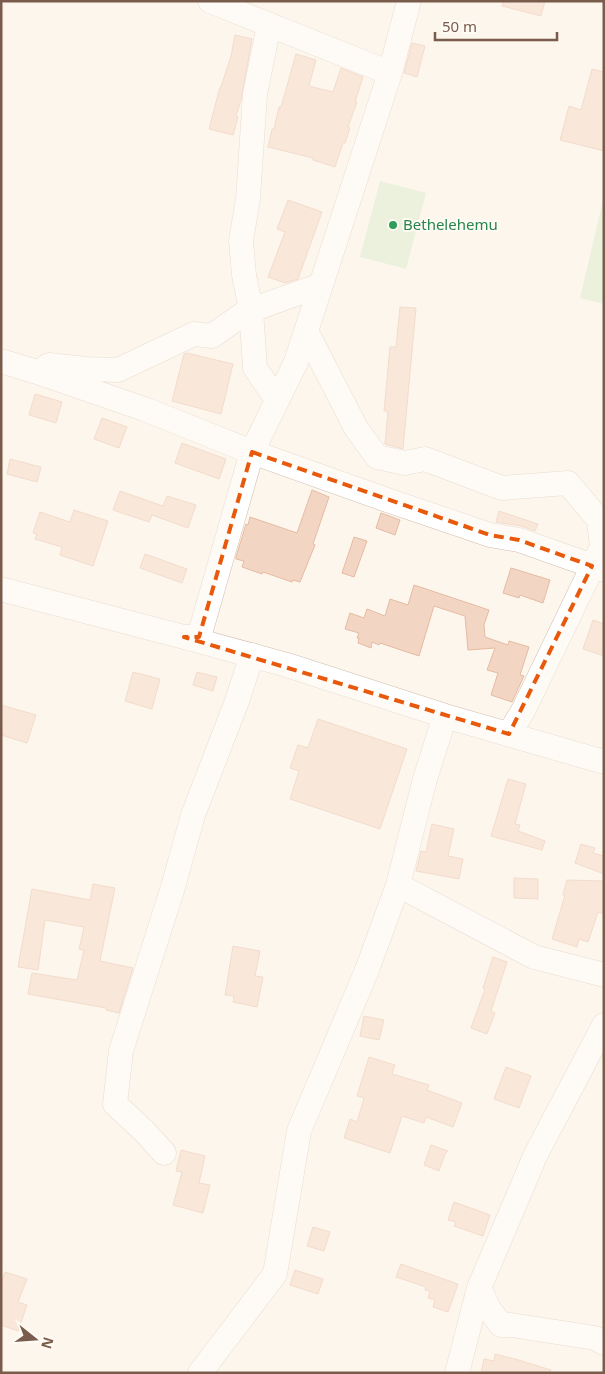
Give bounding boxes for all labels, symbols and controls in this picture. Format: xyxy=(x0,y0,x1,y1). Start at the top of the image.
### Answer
scale bar xyxy=(435,10,558,42)
text: 50 m xyxy=(442,16,477,36)
place label: Bethelehemu xyxy=(403,214,498,234)
marker: Bethelehemu xyxy=(387,219,399,231)
north arrow xyxy=(10,1314,60,1364)
text: N xyxy=(37,1335,59,1351)

